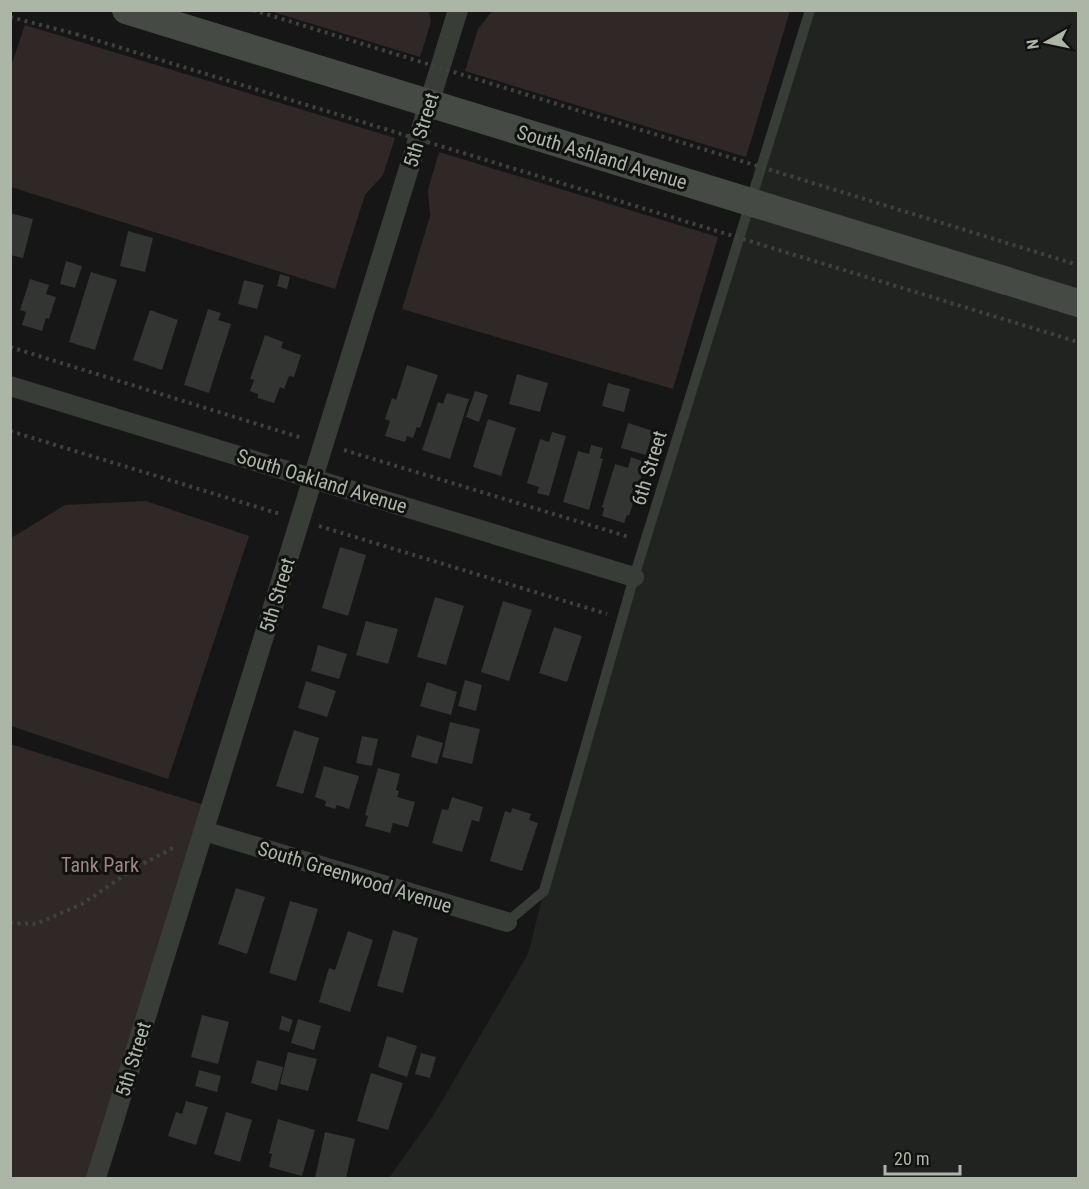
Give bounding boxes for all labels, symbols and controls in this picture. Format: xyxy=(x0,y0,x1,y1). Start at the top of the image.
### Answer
north arrow xyxy=(1017,12,1077,72)
text: N xyxy=(1023,38,1043,51)
street label: 5th Street xyxy=(398,90,444,170)
street label: South Ashland Avenue xyxy=(514,120,690,194)
street label: 6th Street xyxy=(626,428,672,508)
street label: South Oakland Avenue xyxy=(234,444,410,518)
street label: 5th Street xyxy=(254,555,300,635)
street label: South Greenwood Avenue xyxy=(255,836,455,918)
park label: Tank Park xyxy=(61,853,139,877)
street label: 5th Street xyxy=(110,1019,156,1099)
scale bar xyxy=(885,1138,960,1176)
text: 20 m xyxy=(894,1148,929,1169)

